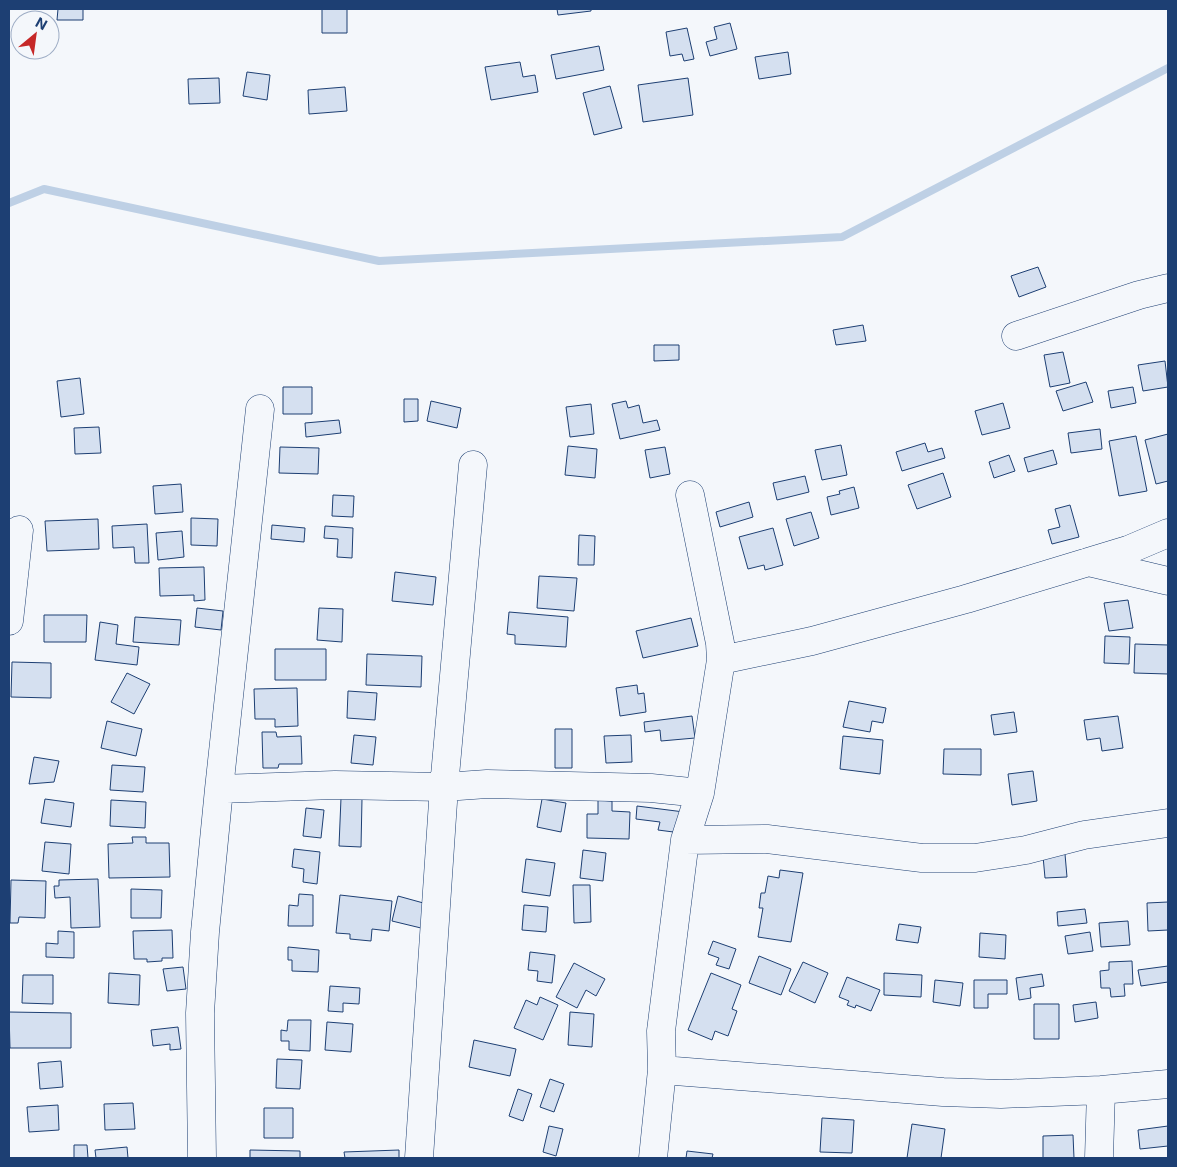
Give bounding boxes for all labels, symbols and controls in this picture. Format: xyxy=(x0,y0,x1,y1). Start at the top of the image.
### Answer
north arrow xyxy=(10,10,60,60)
text: N xyxy=(33,13,50,33)

